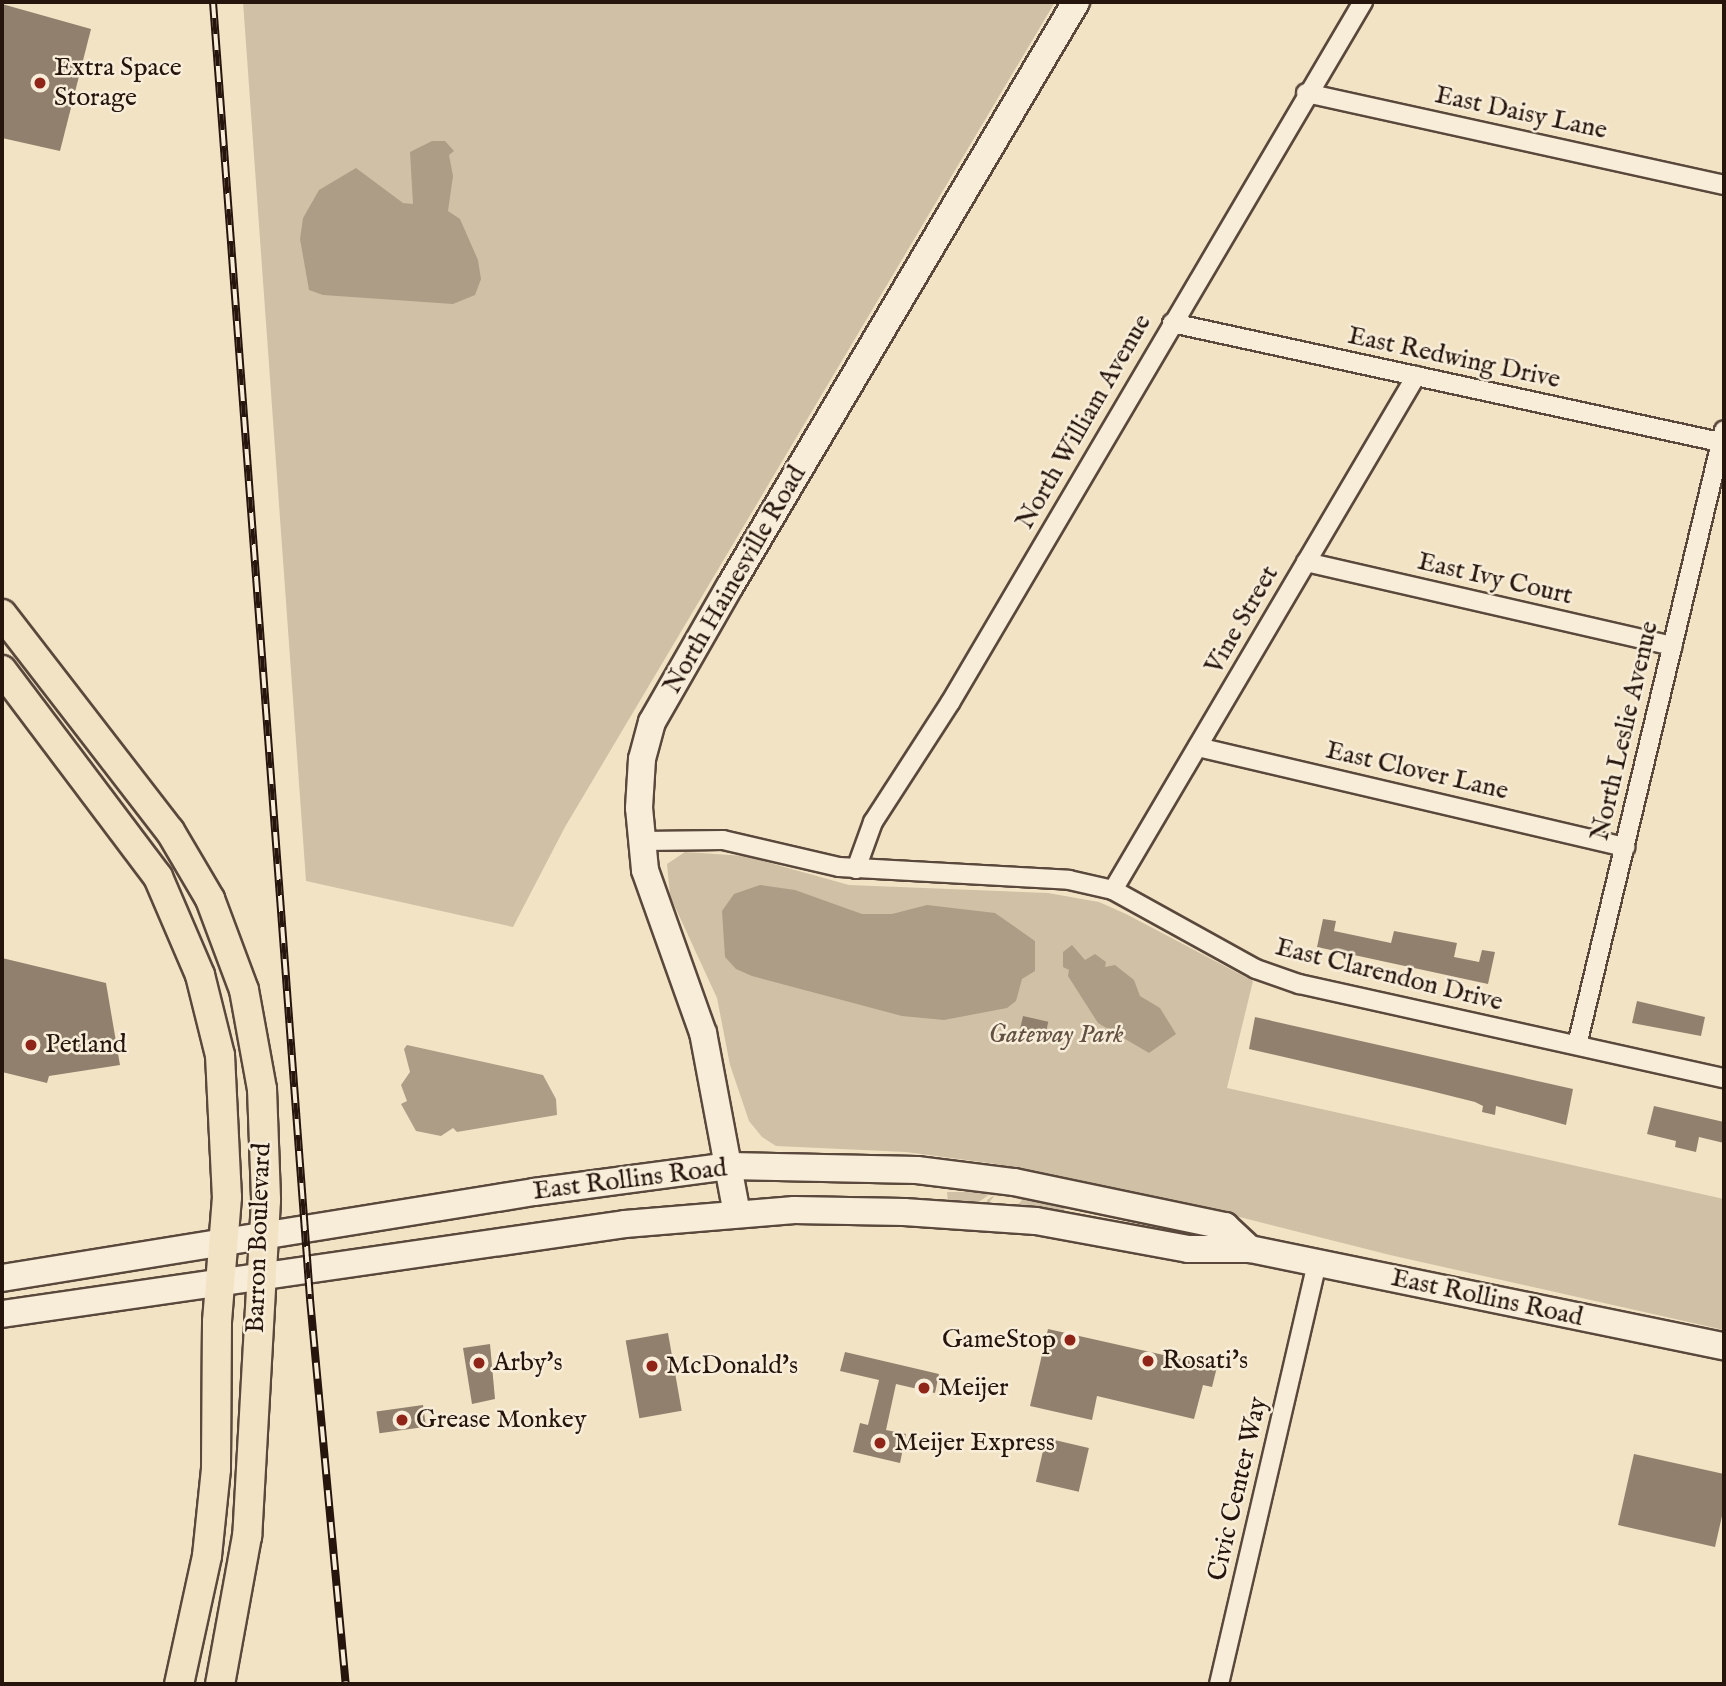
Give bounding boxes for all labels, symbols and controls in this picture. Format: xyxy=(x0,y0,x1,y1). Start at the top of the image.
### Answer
place label: Extra Space Storage xyxy=(54,52,182,114)
marker: Extra Space Storage xyxy=(32,75,48,91)
street label: East Daisy Lane xyxy=(1432,80,1610,146)
street label: North William Avenue xyxy=(1010,309,1158,535)
street label: East Redwing Drive xyxy=(1345,320,1563,396)
street label: North Hainesville Road xyxy=(657,460,813,700)
street label: East Ivy Court xyxy=(1414,546,1576,612)
street label: Vine Street xyxy=(1198,560,1286,680)
street label: North Leslie Avenue xyxy=(1585,618,1665,844)
street label: East Clover Lane xyxy=(1323,735,1511,807)
street label: East Clarendon Drive xyxy=(1272,932,1506,1018)
park label: Gateway Park xyxy=(988,1019,1124,1051)
place label: Petland xyxy=(45,1029,127,1061)
marker: Petland xyxy=(23,1037,39,1053)
street label: Barron Boulevard xyxy=(240,1142,278,1334)
street label: East Rollins Road xyxy=(531,1153,729,1207)
street label: East Rollins Road xyxy=(1388,1262,1586,1334)
place label: GameStop xyxy=(942,1324,1056,1356)
marker: GameStop xyxy=(1062,1332,1078,1348)
place label: Rosati's xyxy=(1162,1345,1248,1377)
place label: Arby's xyxy=(493,1347,563,1379)
place label: McDonald's xyxy=(666,1350,798,1382)
marker: Rosati's xyxy=(1140,1353,1156,1369)
marker: Arby's xyxy=(471,1355,487,1371)
marker: McDonald's xyxy=(644,1358,660,1374)
place label: Meijer xyxy=(938,1372,1009,1404)
marker: Meijer xyxy=(916,1380,932,1396)
street label: Civic Center Way xyxy=(1202,1394,1274,1584)
place label: Grease Monkey xyxy=(416,1404,587,1436)
marker: Grease Monkey xyxy=(394,1412,410,1428)
place label: Meijer Express xyxy=(894,1427,1055,1459)
marker: Meijer Express xyxy=(872,1435,888,1451)

